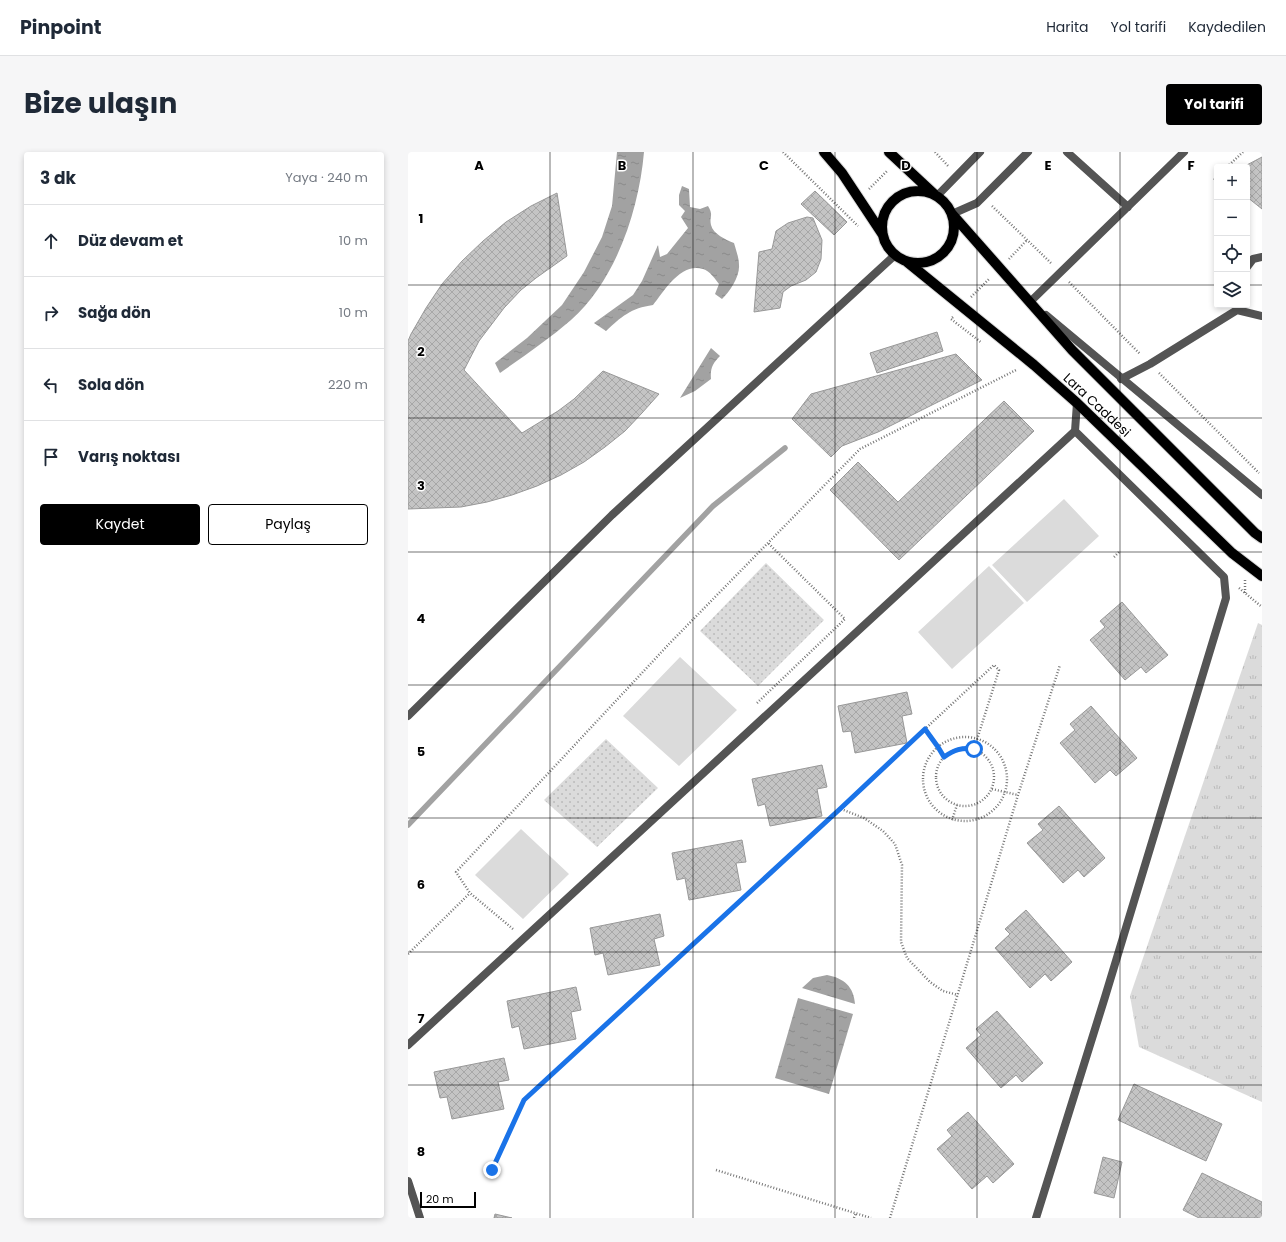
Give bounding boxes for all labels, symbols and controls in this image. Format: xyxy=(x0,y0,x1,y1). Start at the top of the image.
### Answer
text: Pinpoint xyxy=(20,14,101,41)
text: Harita xyxy=(1046,17,1089,37)
text: Yol tarifi xyxy=(1111,17,1166,37)
text: Kaydedilen xyxy=(1188,17,1266,37)
text: Bize ulaşın xyxy=(24,84,177,123)
button: Yol tarifi xyxy=(1166,84,1262,125)
text: A xyxy=(474,156,484,175)
text: B xyxy=(618,156,627,175)
text: C xyxy=(759,156,769,175)
text: D xyxy=(901,156,911,175)
text: E xyxy=(1044,156,1052,175)
text: F xyxy=(1187,156,1195,175)
map controls xyxy=(1214,164,1250,308)
button: + xyxy=(1214,164,1250,200)
text: 3 dk xyxy=(40,166,76,190)
text: Yaya · 240 m xyxy=(285,168,368,187)
button: − xyxy=(1214,200,1250,236)
text: 1 xyxy=(419,209,423,228)
icon: ahead xyxy=(40,230,62,252)
text: Düz devam et xyxy=(78,230,183,251)
text: 10 m xyxy=(339,231,368,250)
button: locate xyxy=(1214,236,1250,272)
button: layers xyxy=(1214,272,1250,308)
icon: right xyxy=(40,302,62,324)
text: Sağa dön xyxy=(78,302,151,323)
text: 10 m xyxy=(339,303,368,322)
text: 2 xyxy=(417,342,425,361)
street label: Lara Caddesi xyxy=(1059,369,1135,441)
icon: left xyxy=(40,374,62,396)
text: Sola dön xyxy=(78,374,144,395)
text: 220 m xyxy=(328,375,368,394)
icon: arrive xyxy=(40,446,62,468)
text: Varış noktası xyxy=(78,446,180,467)
text: 3 xyxy=(417,476,425,495)
button: Kaydet xyxy=(40,504,200,545)
button: Paylaş xyxy=(208,504,368,545)
text: 4 xyxy=(417,609,426,628)
route start xyxy=(965,740,983,758)
text: 5 xyxy=(417,742,425,761)
text: 6 xyxy=(417,875,425,894)
text: 7 xyxy=(418,1009,425,1028)
text: 8 xyxy=(417,1142,425,1161)
route end xyxy=(483,1161,501,1179)
scale bar xyxy=(420,1190,476,1209)
text: 20 m xyxy=(426,1191,454,1207)

